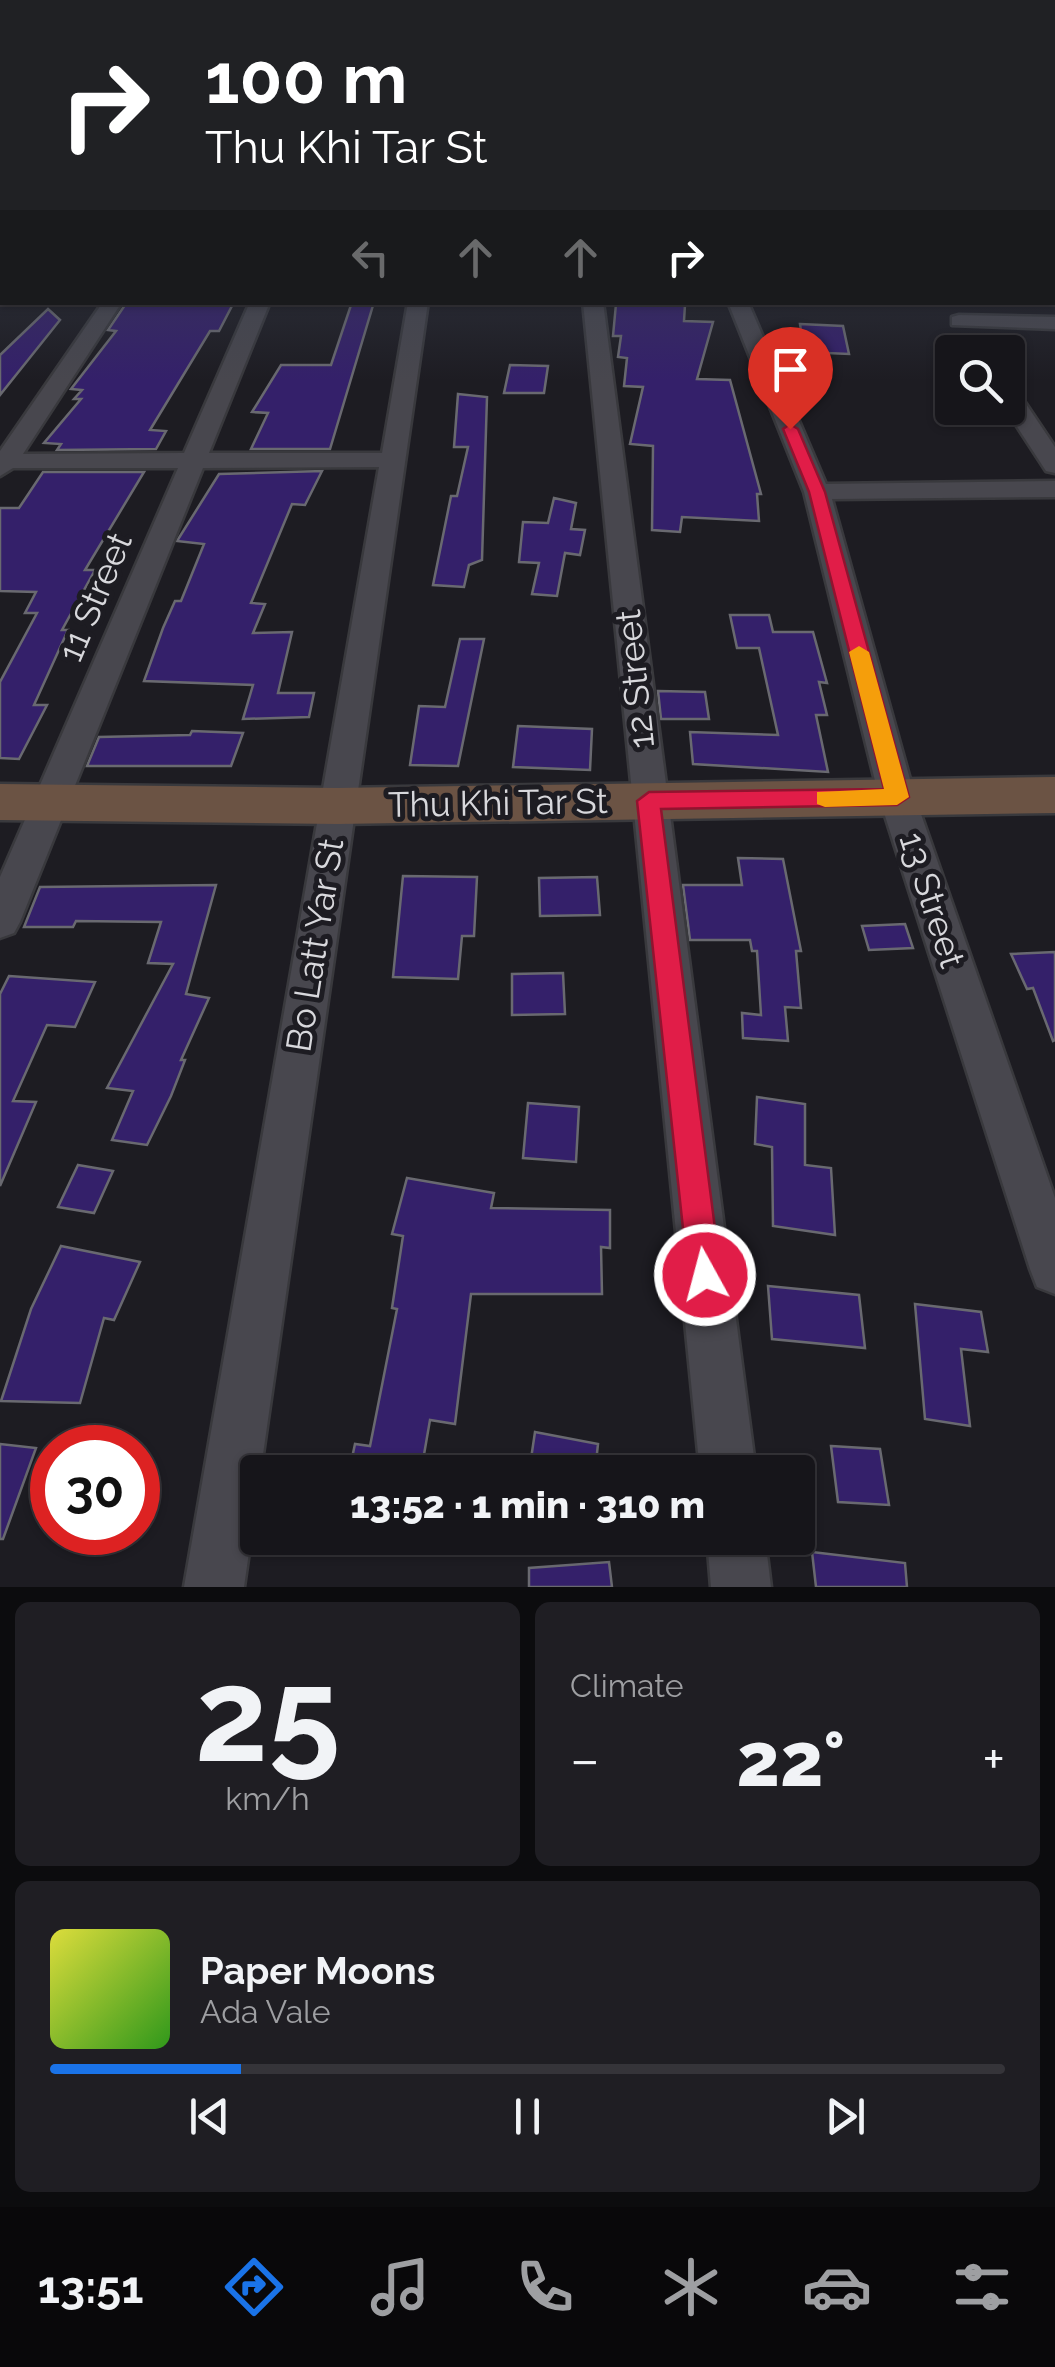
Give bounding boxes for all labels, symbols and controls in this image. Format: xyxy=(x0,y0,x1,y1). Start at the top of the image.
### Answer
text: 100 m xyxy=(205,37,408,119)
icon: right xyxy=(40,40,170,170)
text: Thu Khi Tar St xyxy=(205,121,488,174)
icon: left xyxy=(343,230,398,285)
icon: ahead xyxy=(448,230,503,285)
icon: ahead xyxy=(553,230,608,285)
icon: right xyxy=(658,230,713,285)
pin xyxy=(748,327,833,430)
map controls xyxy=(935,335,1025,425)
button: search xyxy=(935,335,1025,425)
icon: arrive xyxy=(763,342,818,397)
street label: 11 Street xyxy=(49,526,140,667)
street label: 12 Street xyxy=(607,607,662,750)
street label: Thu Khi Tar St xyxy=(388,780,608,825)
street label: 13 Street xyxy=(891,827,974,973)
street label: Bo Latt Yar St xyxy=(277,835,352,1054)
position arrow xyxy=(653,1223,757,1327)
speed limit sign: 30 xyxy=(30,1425,160,1555)
text: 13:52 · 1 min · 310 m xyxy=(350,1482,705,1527)
text: 25 xyxy=(195,1639,340,1791)
text: Climate xyxy=(570,1667,684,1704)
text: 22° xyxy=(737,1715,845,1804)
text: − xyxy=(570,1727,600,1792)
text: + xyxy=(982,1727,1005,1792)
text: km/h xyxy=(225,1780,310,1817)
text: Paper Moons xyxy=(200,1948,435,1993)
text: Ada Vale xyxy=(200,1993,331,2030)
icon: previous xyxy=(182,2089,237,2144)
icon: pause xyxy=(500,2089,555,2144)
icon: next xyxy=(818,2089,873,2144)
icon: directions xyxy=(219,2252,289,2322)
icon: music xyxy=(365,2252,435,2322)
icon: phone xyxy=(510,2252,580,2322)
icon: climate xyxy=(656,2252,726,2322)
icon: car xyxy=(802,2252,872,2322)
icon: filters xyxy=(947,2252,1017,2322)
text: 13:51 xyxy=(38,2261,143,2314)

